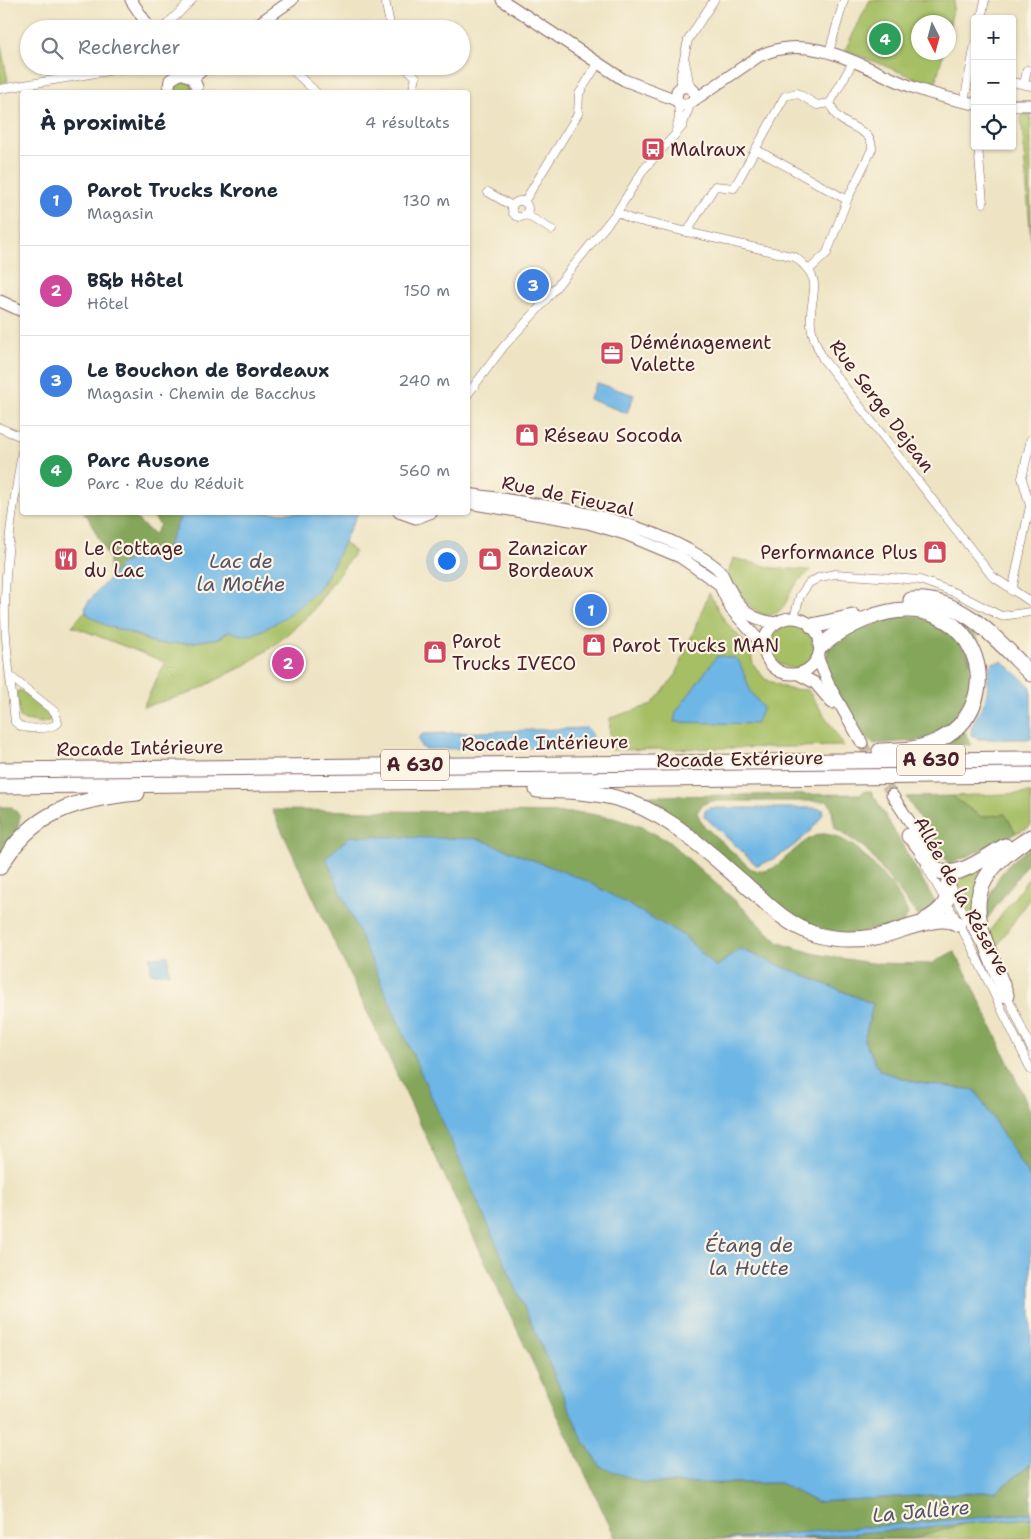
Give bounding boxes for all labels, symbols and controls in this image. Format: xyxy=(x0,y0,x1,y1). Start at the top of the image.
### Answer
north arrow xyxy=(911,15,956,60)
map controls xyxy=(971,15,1016,150)
button: + xyxy=(971,15,1016,60)
search box xyxy=(20,20,470,75)
pin: 4 xyxy=(869,20,901,58)
icon: search xyxy=(38,34,66,62)
text: Rechercher xyxy=(78,35,181,60)
button: − xyxy=(971,60,1016,105)
button: locate xyxy=(971,105,1016,150)
text: À proximité xyxy=(40,109,166,137)
text: 4 résultats xyxy=(365,112,450,133)
bus stop icon: Malraux xyxy=(640,136,666,162)
place label: Malraux xyxy=(670,137,746,162)
text: Parot Trucks Krone xyxy=(87,178,278,203)
text: 1 xyxy=(52,190,60,211)
text: 130 m xyxy=(403,190,450,211)
text: Magasin xyxy=(87,203,153,224)
pin: 3 xyxy=(517,266,549,304)
text: B&b Hôtel xyxy=(87,268,183,293)
text: 2 xyxy=(50,280,62,301)
text: 150 m xyxy=(403,280,450,301)
text: Hôtel xyxy=(87,293,129,314)
place label: Déménagement Valette xyxy=(630,330,772,377)
street label: Rue Serge Dejean xyxy=(824,335,940,477)
office icon: Déménagement Valette xyxy=(599,340,625,366)
text: Le Bouchon de Bordeaux xyxy=(87,358,329,383)
text: 3 xyxy=(50,370,62,391)
text: 240 m xyxy=(398,370,450,391)
text: Magasin · Chemin de Bacchus xyxy=(87,383,316,404)
shop icon: Réseau Socoda xyxy=(514,422,540,448)
place label: Réseau Socoda xyxy=(544,423,682,448)
text: Parc Ausone xyxy=(87,448,210,473)
text: 4 xyxy=(50,460,62,481)
text: 560 m xyxy=(399,460,450,481)
street label: Rue de Fieuzal xyxy=(499,470,637,522)
text: Parc · Rue du Réduit xyxy=(87,473,244,494)
place label: Le Cottage du Lac xyxy=(84,536,184,583)
place label: Zanzicar Bordeaux xyxy=(508,536,594,583)
shop icon: Performance Plus xyxy=(922,539,948,565)
place label: Performance Plus xyxy=(760,540,918,565)
restaurant icon: Le Cottage du Lac xyxy=(53,546,79,572)
shop icon: Zanzicar Bordeaux xyxy=(477,546,503,572)
water label: Lac de la Mothe xyxy=(197,548,285,597)
your location xyxy=(434,548,460,574)
pin: 1 xyxy=(575,591,607,629)
place label: Parot Trucks IVECO xyxy=(452,629,576,676)
shop icon: Parot Trucks MAN xyxy=(581,632,607,658)
place label: Parot Trucks MAN xyxy=(612,633,779,658)
shop icon: Parot Trucks IVECO xyxy=(422,639,448,665)
pin: 2 xyxy=(272,644,304,682)
street label: Rocade Intérieure xyxy=(461,729,629,757)
street label: Rocade Intérieure xyxy=(56,734,224,762)
road number: A 630 xyxy=(897,744,965,776)
street label: Rocade Extérieure xyxy=(656,745,824,773)
road number: A 630 xyxy=(381,750,449,780)
street label: Allée de la Réserve xyxy=(908,812,1016,980)
water label: Étang de la Hutte xyxy=(705,1232,793,1281)
water label: La Jallère xyxy=(871,1494,971,1528)

